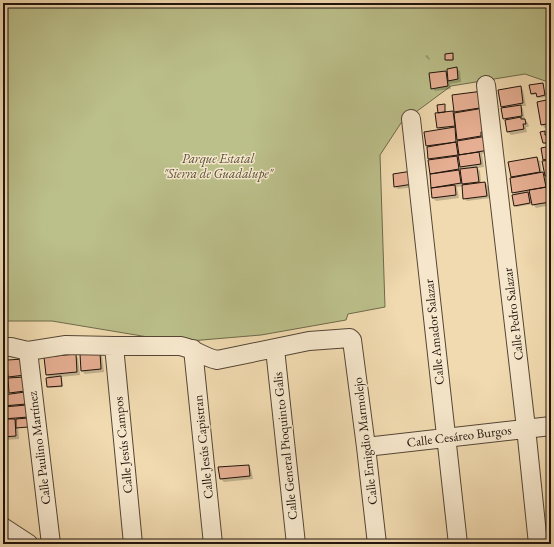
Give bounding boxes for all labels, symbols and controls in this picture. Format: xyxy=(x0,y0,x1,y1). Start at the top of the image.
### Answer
park label: Parque Estatal "Sierra de Guadalupe" xyxy=(163,150,275,182)
street label: Calle Pedro Salazar xyxy=(499,266,527,361)
street label: Calle Amador Salazar xyxy=(420,278,448,386)
street label: Calle General Pioquinto Galis xyxy=(269,371,301,521)
street label: Calle Emigdio Marmolejo xyxy=(349,376,381,506)
street label: Calle Paulino Martínez xyxy=(24,390,54,506)
street label: Calle Jesús Capistran xyxy=(189,394,217,500)
street label: Calle Jesús Campos xyxy=(109,396,137,494)
street label: Calle Cesáreo Burgos xyxy=(406,421,512,451)

